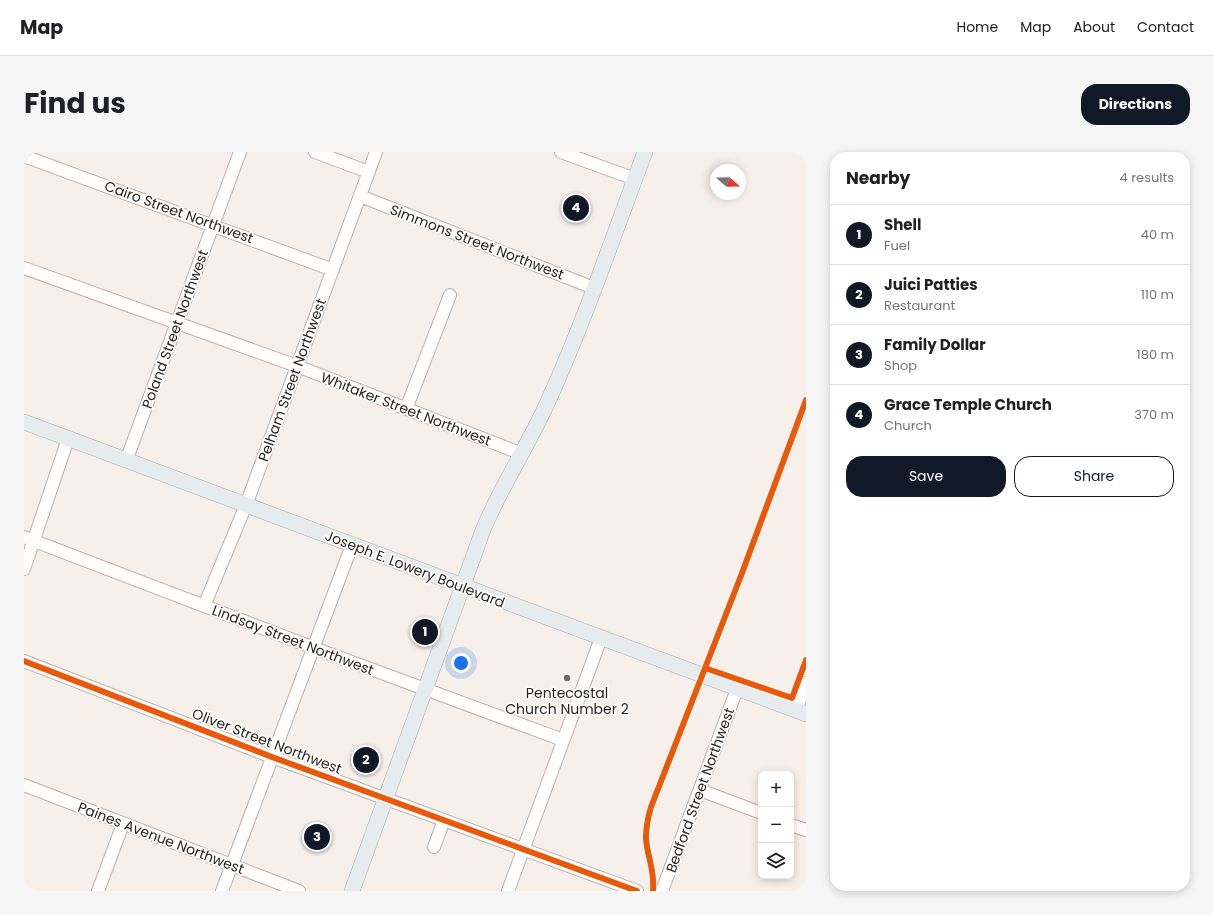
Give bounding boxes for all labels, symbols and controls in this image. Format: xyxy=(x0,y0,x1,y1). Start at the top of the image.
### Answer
text: Map xyxy=(20,14,63,41)
text: Home xyxy=(956,17,998,37)
text: Map xyxy=(1020,17,1051,37)
text: About xyxy=(1073,17,1115,37)
text: Contact xyxy=(1137,17,1194,37)
text: Find us xyxy=(24,84,126,123)
button: Directions xyxy=(1081,84,1190,125)
north arrow xyxy=(710,164,746,200)
text: Nearby xyxy=(846,166,910,190)
text: 4 results xyxy=(1120,168,1174,187)
street label: Cairo Street Northwest xyxy=(102,176,256,248)
pin: 4 xyxy=(563,193,589,223)
street label: Simmons Street Northwest xyxy=(387,200,567,284)
text: Shell xyxy=(884,214,921,235)
text: 1 xyxy=(857,225,861,244)
text: 40 m xyxy=(1141,225,1174,244)
text: Fuel xyxy=(884,236,910,255)
street label: Poland Street Northwest xyxy=(137,247,213,411)
text: Juici Patties xyxy=(884,274,978,295)
text: 2 xyxy=(855,285,863,304)
text: 110 m xyxy=(1141,285,1174,304)
street label: Pelham Street Northwest xyxy=(253,296,331,464)
text: Restaurant xyxy=(884,296,955,315)
text: Family Dollar xyxy=(884,334,986,355)
text: 3 xyxy=(855,345,863,364)
text: 180 m xyxy=(1137,345,1174,364)
text: Shop xyxy=(884,356,917,375)
street label: Whitaker Street Northwest xyxy=(318,367,494,451)
text: Grace Temple Church xyxy=(884,394,1052,415)
text: 4 xyxy=(855,405,863,424)
text: 370 m xyxy=(1134,405,1174,424)
text: Church xyxy=(884,416,932,435)
button: Save xyxy=(846,456,1006,497)
button: Share xyxy=(1014,456,1174,497)
street label: Joseph E. Lowery Boulevard xyxy=(322,525,508,613)
street label: Lindsay Street Northwest xyxy=(209,600,377,680)
pin: 1 xyxy=(412,617,438,647)
your location xyxy=(451,653,471,673)
marker: Pentecostal Church Number 2 xyxy=(562,673,572,683)
place label: Pentecostal Church Number 2 xyxy=(505,683,629,719)
street label: Oliver Street Northwest xyxy=(189,703,345,779)
street label: Bedford Street Northwest xyxy=(661,705,739,875)
pin: 2 xyxy=(353,745,379,775)
map controls xyxy=(758,771,794,879)
button: + xyxy=(758,771,794,807)
street label: Paines Avenue Northwest xyxy=(75,797,247,879)
button: − xyxy=(758,807,794,843)
pin: 3 xyxy=(304,822,330,852)
button: layers xyxy=(758,843,794,879)

